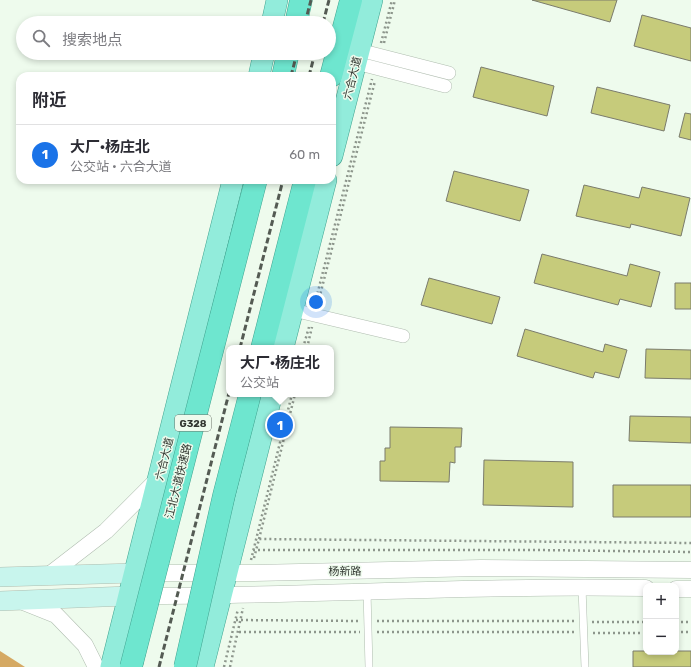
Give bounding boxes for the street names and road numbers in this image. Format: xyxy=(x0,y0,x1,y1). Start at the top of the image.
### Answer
street label: 六合大道 xyxy=(341,55,364,101)
road number: G328 xyxy=(175,415,211,431)
street label: 六合大道 xyxy=(153,436,176,482)
street label: 江北大道快速路 xyxy=(163,442,194,520)
street label: 杨新路 xyxy=(328,565,362,578)

